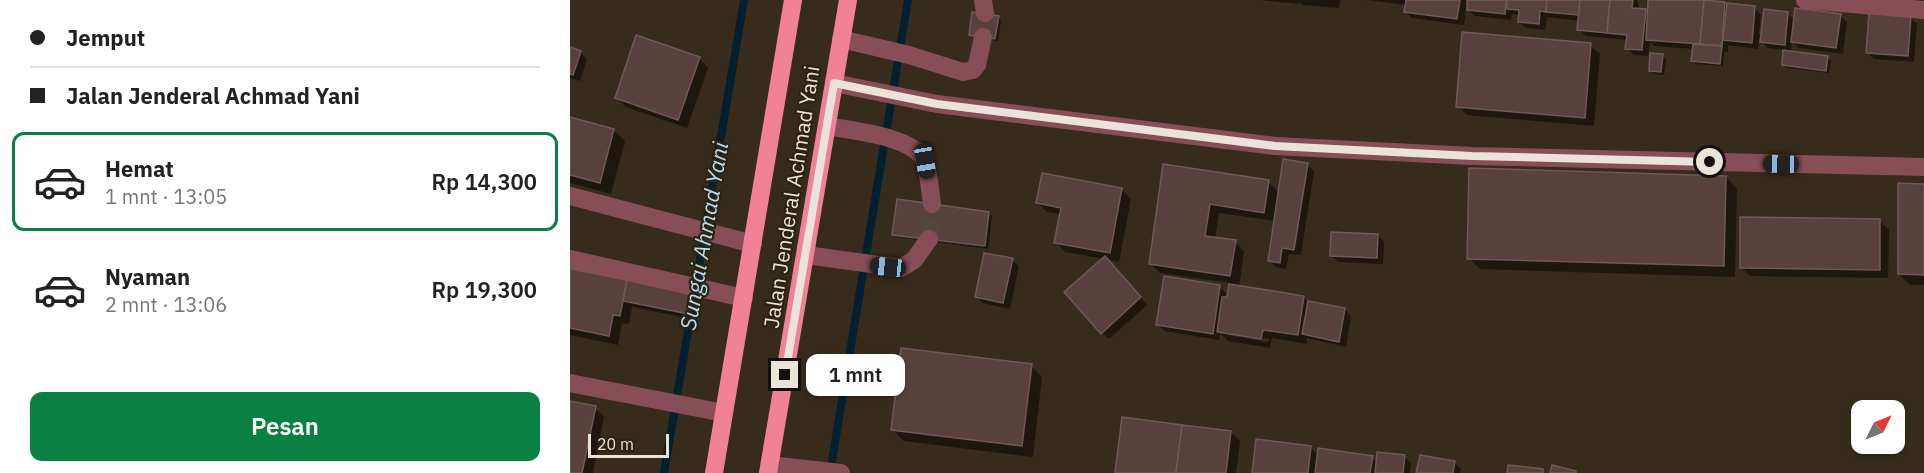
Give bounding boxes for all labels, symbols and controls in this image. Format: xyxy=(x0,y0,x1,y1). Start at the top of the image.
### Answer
text: Jemput xyxy=(66,23,145,52)
street label: Jalan Jenderal Achmad Yani xyxy=(756,64,826,330)
text: Jalan Jenderal Achmad Yani xyxy=(66,81,360,110)
water label: Sungai Ahmad Yani xyxy=(673,139,734,332)
car xyxy=(913,142,937,180)
route start xyxy=(1696,148,1723,175)
text: Hemat xyxy=(105,154,174,183)
icon: car xyxy=(33,155,87,209)
car xyxy=(1763,155,1799,173)
text: Rp 14,300 xyxy=(431,167,537,196)
text: 1 mnt · 13:05 xyxy=(105,183,227,210)
car xyxy=(869,256,907,278)
text: Nyaman xyxy=(105,262,190,291)
icon: car xyxy=(33,263,87,317)
text: Rp 19,300 xyxy=(431,275,537,304)
text: 2 mnt · 13:06 xyxy=(105,291,227,318)
callout: 1 mnt xyxy=(806,354,905,396)
route end xyxy=(771,361,798,388)
text: 1 mnt xyxy=(829,361,882,388)
button: Pesan xyxy=(30,392,540,461)
north arrow xyxy=(1851,400,1905,454)
map controls xyxy=(1851,400,1905,454)
scale bar xyxy=(588,431,669,458)
text: 20 m xyxy=(597,434,634,454)

